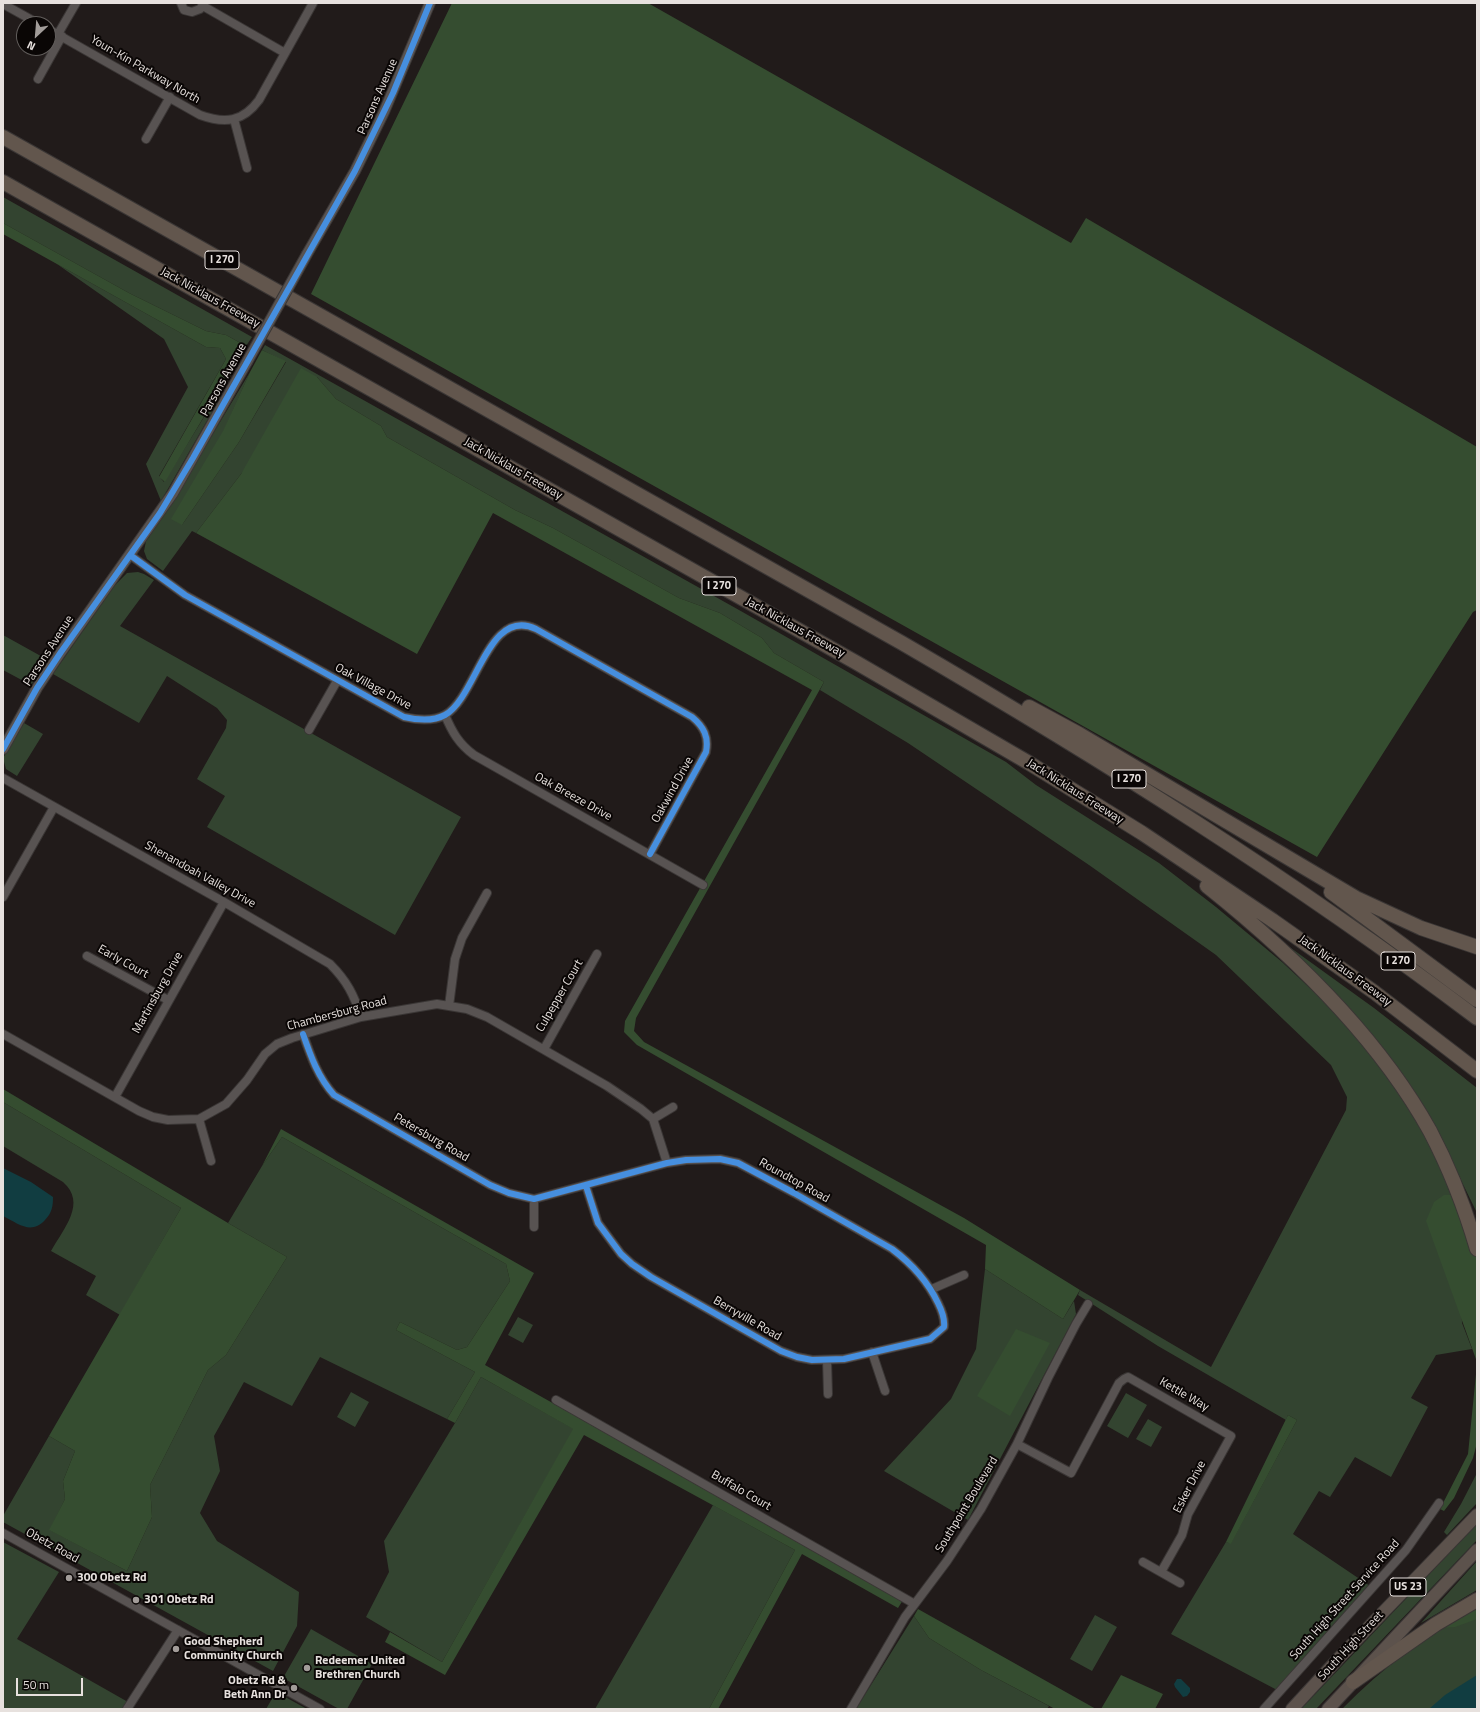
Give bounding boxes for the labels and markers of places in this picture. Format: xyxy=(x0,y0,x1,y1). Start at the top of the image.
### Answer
place label: 300 Obetz Rd xyxy=(77,1571,147,1585)
marker: 300 Obetz Rd xyxy=(64,1573,74,1583)
place label: 301 Obetz Rd xyxy=(144,1593,214,1607)
marker: 301 Obetz Rd xyxy=(131,1595,141,1605)
place label: Good Shepherd Community Church xyxy=(184,1635,283,1663)
marker: Good Shepherd Community Church xyxy=(171,1644,181,1654)
place label: Redeemer United Brethren Church xyxy=(315,1654,405,1682)
marker: Redeemer United Brethren Church xyxy=(302,1663,312,1673)
place label: Obetz Rd & Beth Ann Dr xyxy=(224,1674,286,1702)
marker: Obetz Rd & Beth Ann Dr xyxy=(289,1683,299,1693)

